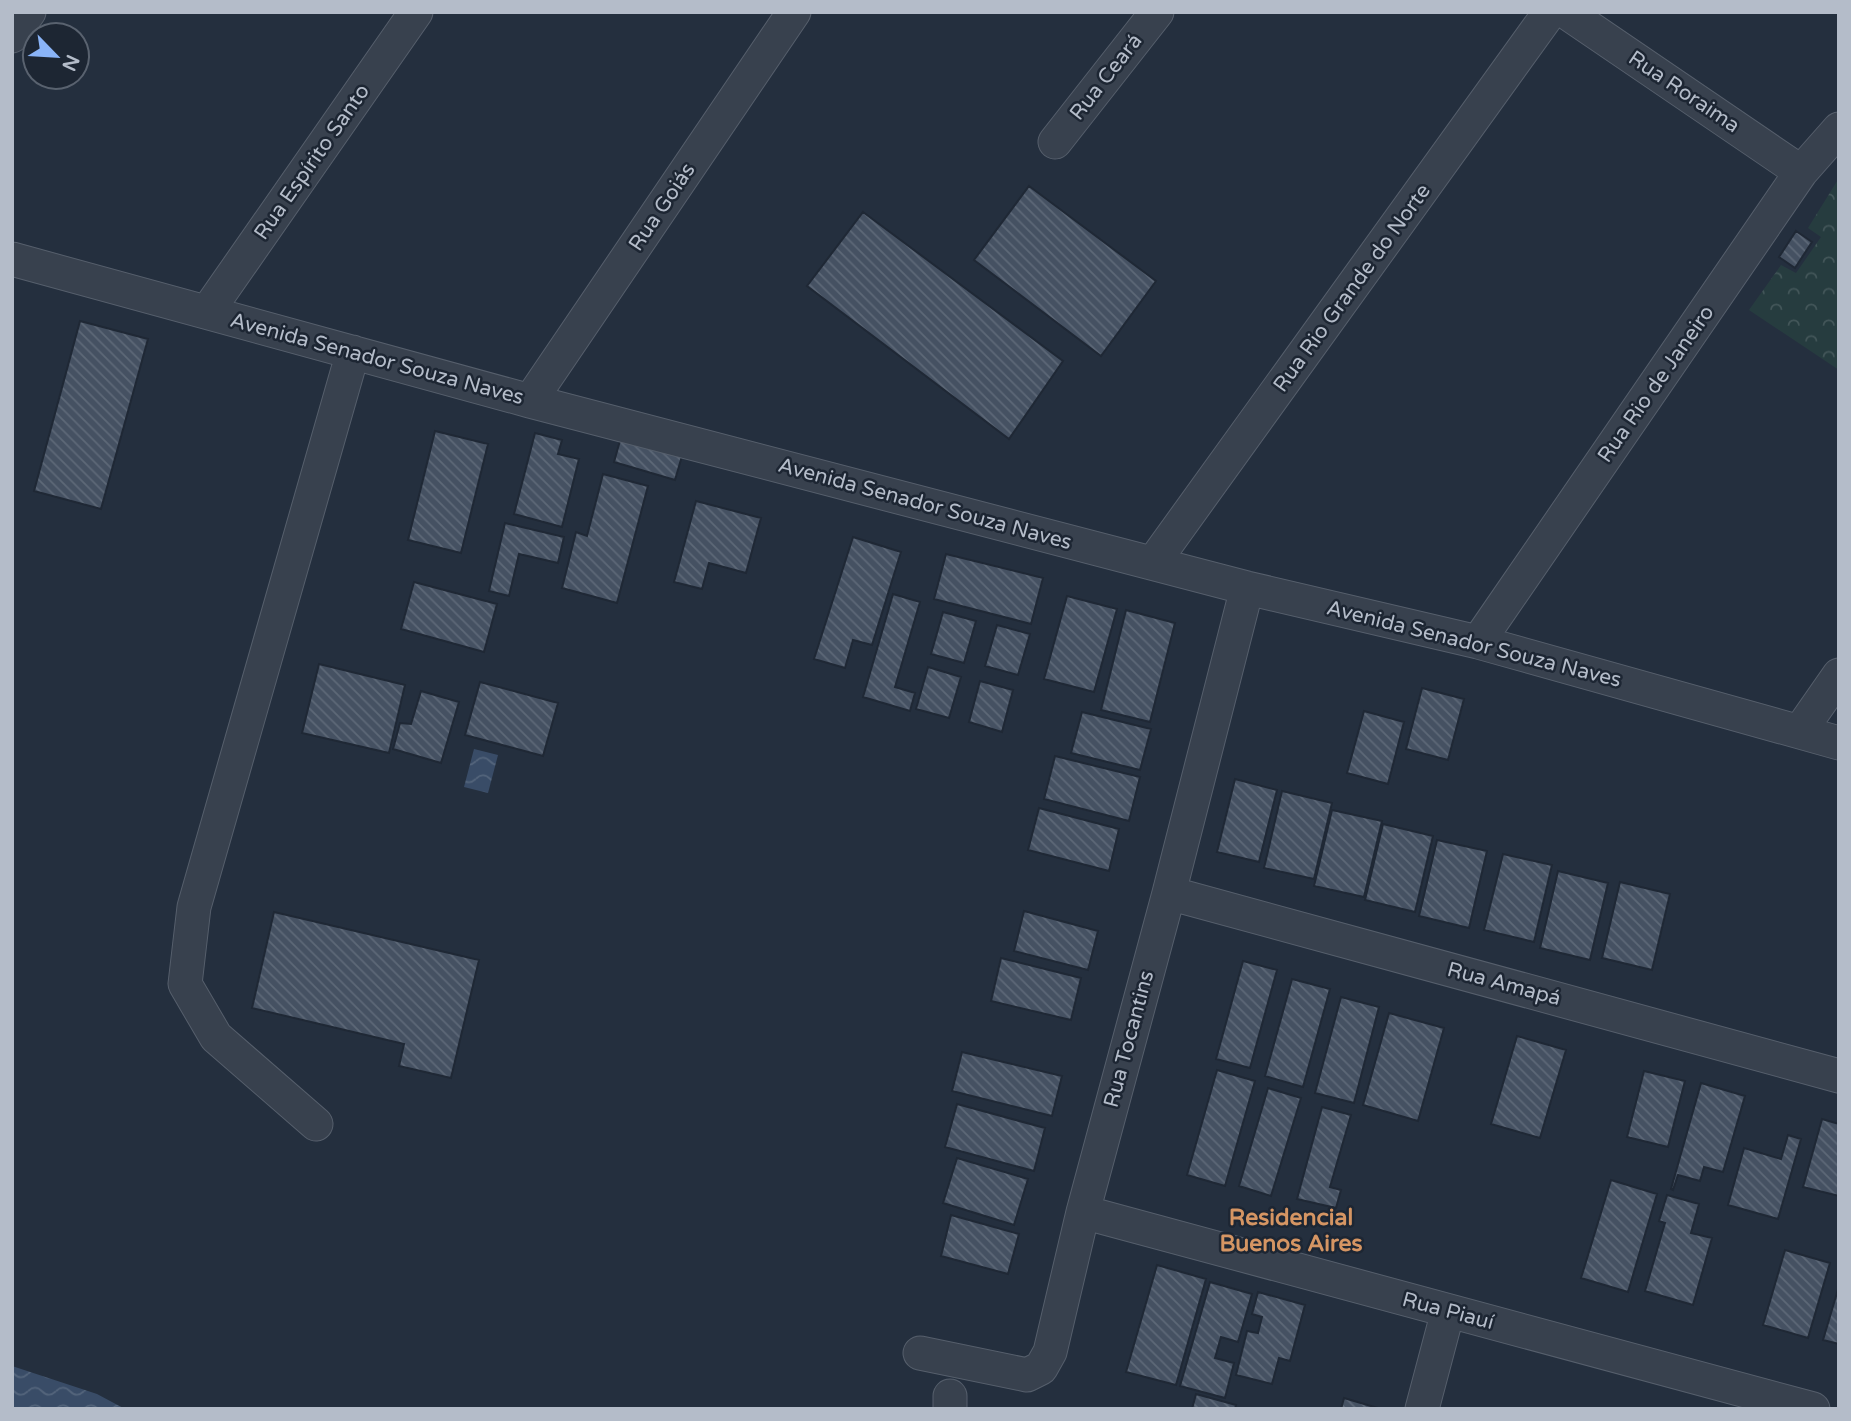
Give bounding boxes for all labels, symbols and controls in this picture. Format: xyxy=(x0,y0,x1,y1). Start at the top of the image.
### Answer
north arrow xyxy=(21,21,91,91)
street label: Rua Ceará xyxy=(1065,29,1147,125)
street label: Rua Roraima xyxy=(1624,46,1744,138)
text: N xyxy=(57,51,84,74)
street label: Rua Espírito Santo xyxy=(249,79,375,245)
street label: Rua Goiás xyxy=(623,158,701,256)
street label: Rua Rio Grande do Norte xyxy=(1268,179,1436,397)
street label: Rua Rio de Janeiro xyxy=(1592,301,1720,467)
street label: Avenida Senador Souza Naves xyxy=(227,308,527,410)
street label: Avenida Senador Souza Naves xyxy=(775,453,1075,555)
street label: Avenida Senador Souza Naves xyxy=(1324,595,1624,693)
street label: Rua Amapá xyxy=(1444,957,1564,1011)
street label: Rua Tocantins xyxy=(1099,968,1159,1110)
district label: Residencial Buenos Aires xyxy=(1219,1204,1363,1258)
street label: Rua Piauí xyxy=(1399,1287,1497,1335)

